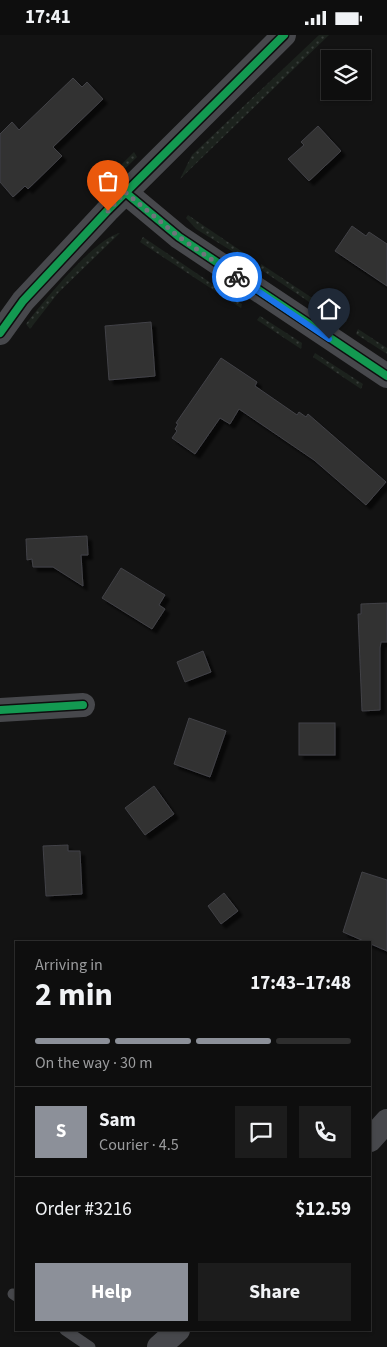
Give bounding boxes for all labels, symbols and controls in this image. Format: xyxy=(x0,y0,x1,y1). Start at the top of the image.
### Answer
text: 17:41 xyxy=(25,4,71,31)
map controls xyxy=(321,50,371,100)
button: layers xyxy=(321,50,371,100)
pin xyxy=(87,160,129,211)
icon: bag xyxy=(94,167,122,195)
courier xyxy=(212,252,262,302)
icon: bike xyxy=(223,263,251,291)
pin xyxy=(308,288,350,339)
icon: home xyxy=(315,295,343,323)
text: Arriving in xyxy=(35,954,103,976)
text: 17:43–17:48 xyxy=(250,970,351,997)
text: 2 min xyxy=(35,972,113,1018)
text: On the way · 30 m xyxy=(35,1052,152,1074)
button: chat xyxy=(235,1106,287,1158)
button: phone xyxy=(299,1106,351,1158)
text: Sam xyxy=(99,1107,136,1134)
text: S xyxy=(56,1118,66,1145)
text: Courier · 4.5 xyxy=(99,1134,179,1156)
text: Order #3216 xyxy=(35,1196,132,1223)
text: $12.59 xyxy=(295,1196,351,1223)
button: Help xyxy=(35,1263,188,1321)
button: Share xyxy=(198,1263,351,1321)

